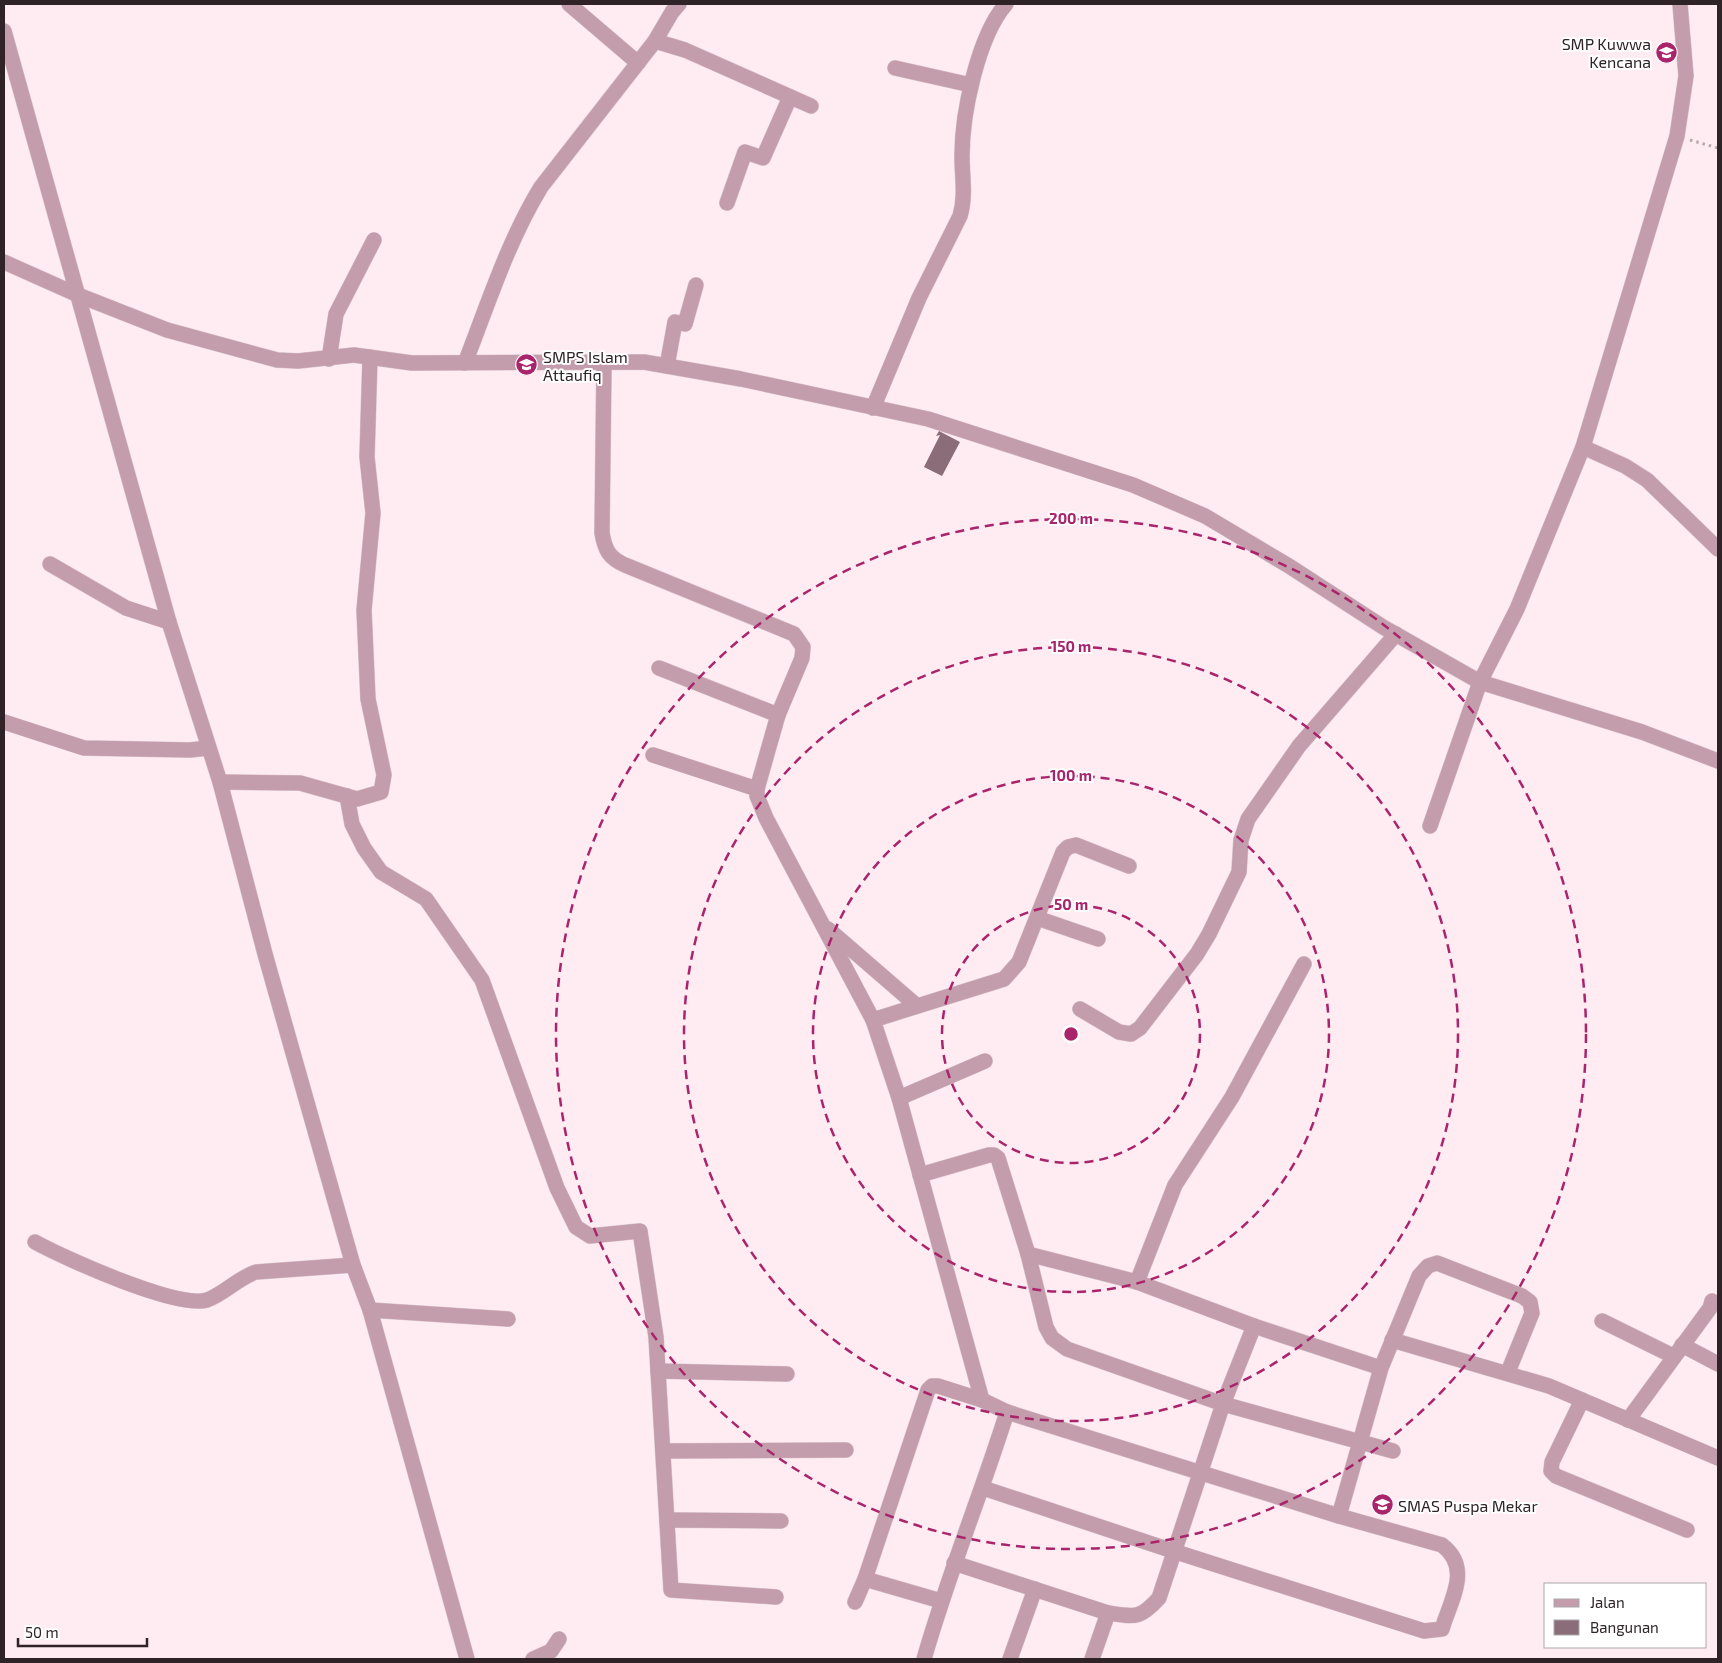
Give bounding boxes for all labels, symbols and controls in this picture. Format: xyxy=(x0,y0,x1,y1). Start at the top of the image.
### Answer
place label: SMP Kuwwa Kencana xyxy=(1562,34,1651,71)
school or university icon: SMP Kuwwa Kencana xyxy=(1655,40,1679,64)
place label: SMPS Islam Attaufiq xyxy=(543,347,628,384)
school or university icon: SMPS Islam Attaufiq xyxy=(515,353,539,377)
text: 200 m xyxy=(1049,509,1093,527)
text: 150 m xyxy=(1051,637,1091,655)
text: 100 m xyxy=(1050,766,1092,784)
text: 50 m xyxy=(1054,895,1088,913)
centre of rings xyxy=(1062,1025,1080,1043)
school or university icon: SMAS Puspa Mekar xyxy=(1370,1493,1394,1517)
place label: SMAS Puspa Mekar xyxy=(1398,1496,1538,1515)
legend xyxy=(1544,1583,1707,1648)
text: Jalan xyxy=(1590,1593,1625,1611)
scale bar xyxy=(18,1616,146,1648)
text: Bangunan xyxy=(1590,1618,1659,1636)
text: 50 m xyxy=(25,1623,59,1641)

